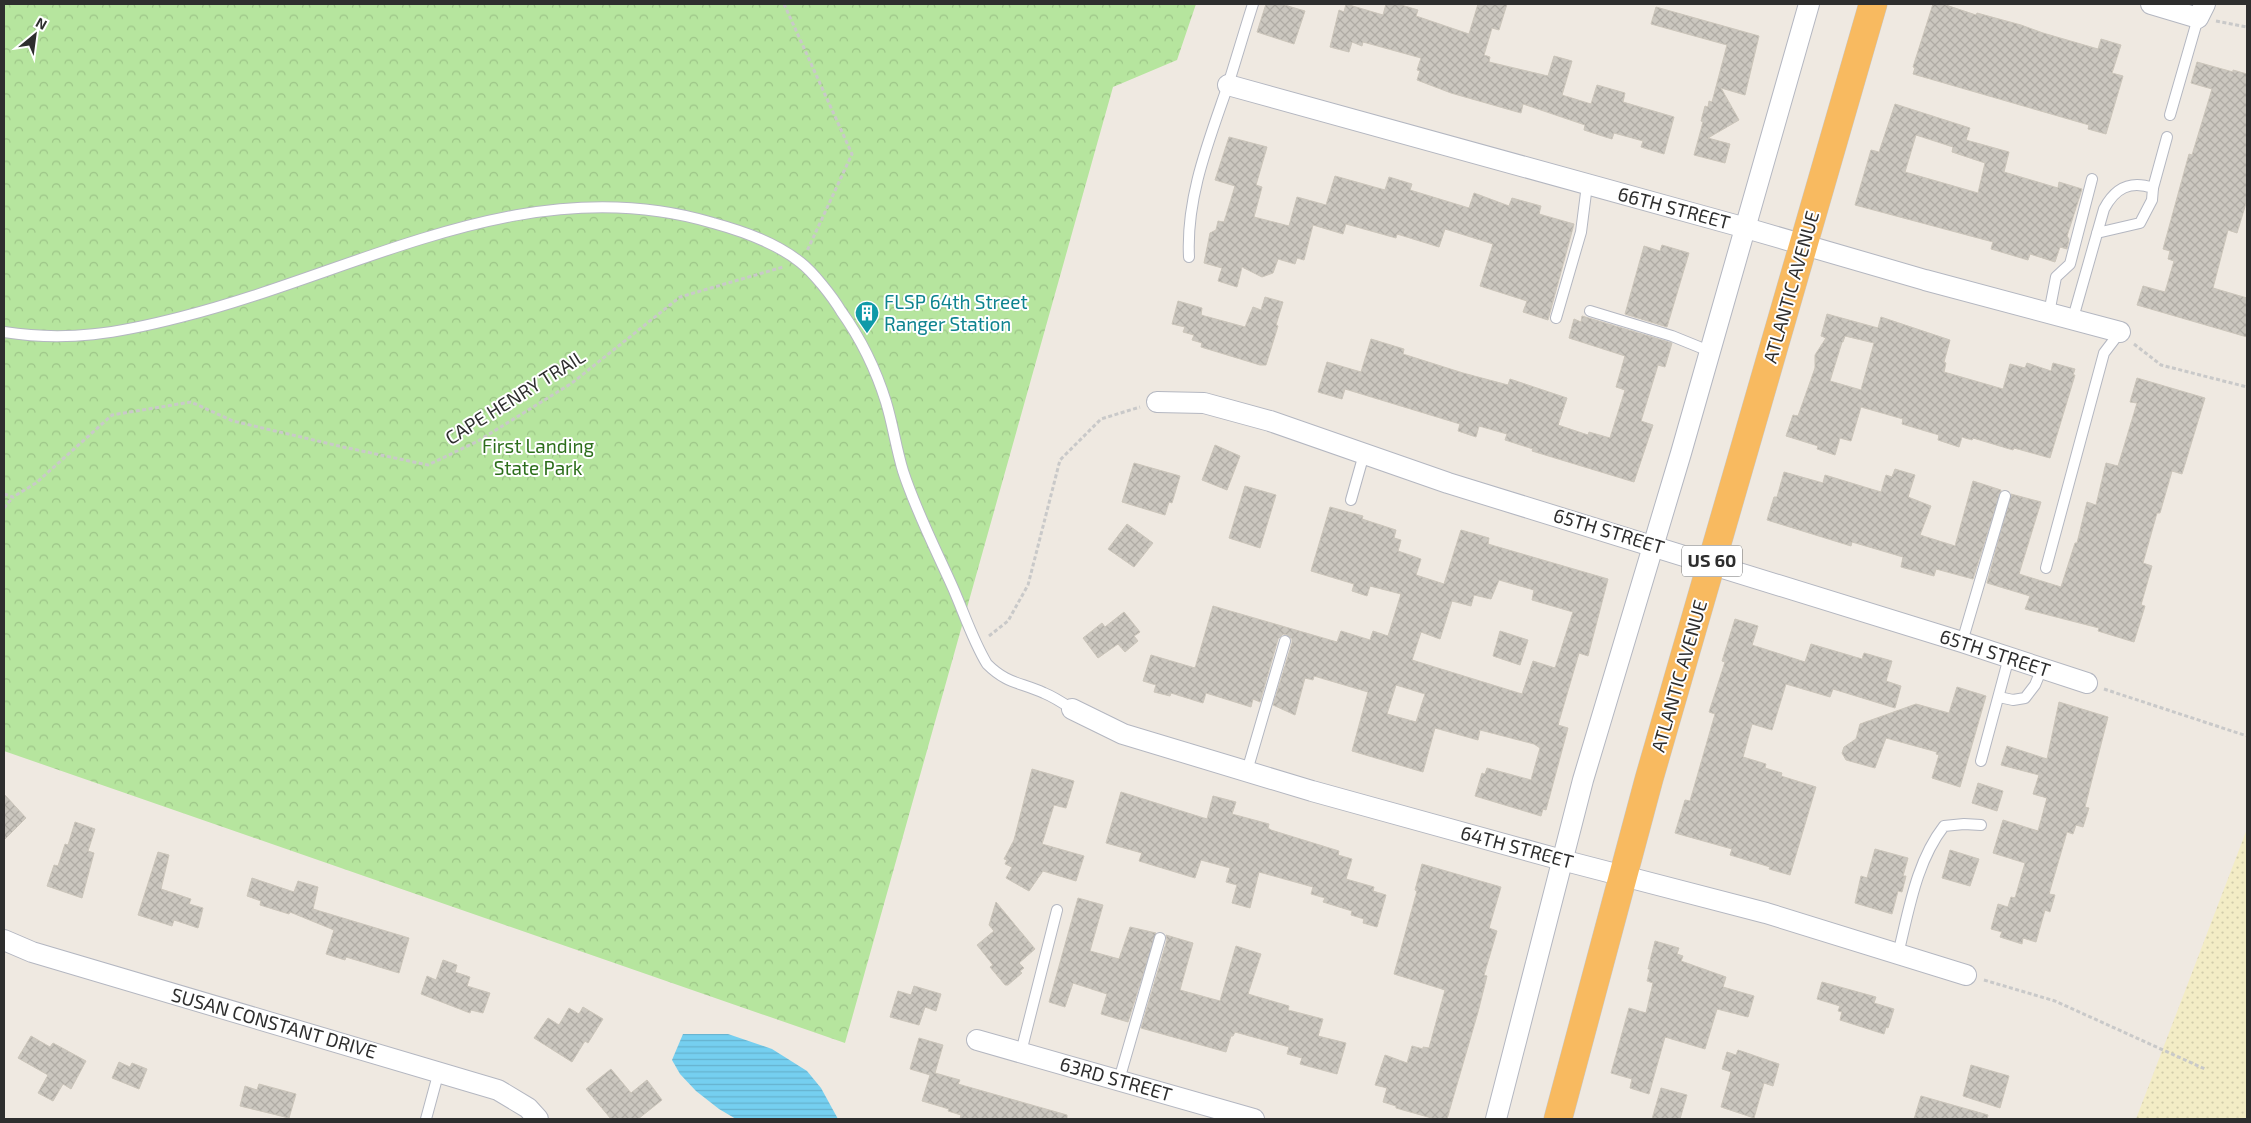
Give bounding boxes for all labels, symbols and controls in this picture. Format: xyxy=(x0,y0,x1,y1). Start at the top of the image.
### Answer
north arrow xyxy=(10,10,60,60)
text: N xyxy=(33,13,50,33)
street label: 66TH STREET xyxy=(1615,181,1733,234)
street label: ATLANTIC AVENUE xyxy=(1758,208,1823,366)
place label: FLSP 64th Street Ranger Station xyxy=(884,290,1028,335)
building icon: FLSP 64th Street Ranger Station xyxy=(854,300,880,334)
street label: CAPE HENRY TRAIL xyxy=(441,344,589,449)
park label: First Landing State Park xyxy=(482,434,594,479)
street label: 65TH STREET xyxy=(1551,503,1667,558)
road number: US 60 xyxy=(1682,546,1742,576)
street label: ATLANTIC AVENUE xyxy=(1646,597,1711,755)
street label: 65TH STREET xyxy=(1937,624,2053,681)
street label: 64TH STREET xyxy=(1458,820,1576,873)
street label: SUSAN CONSTANT DRIVE xyxy=(169,982,379,1063)
street label: 63RD STREET xyxy=(1057,1052,1175,1106)

